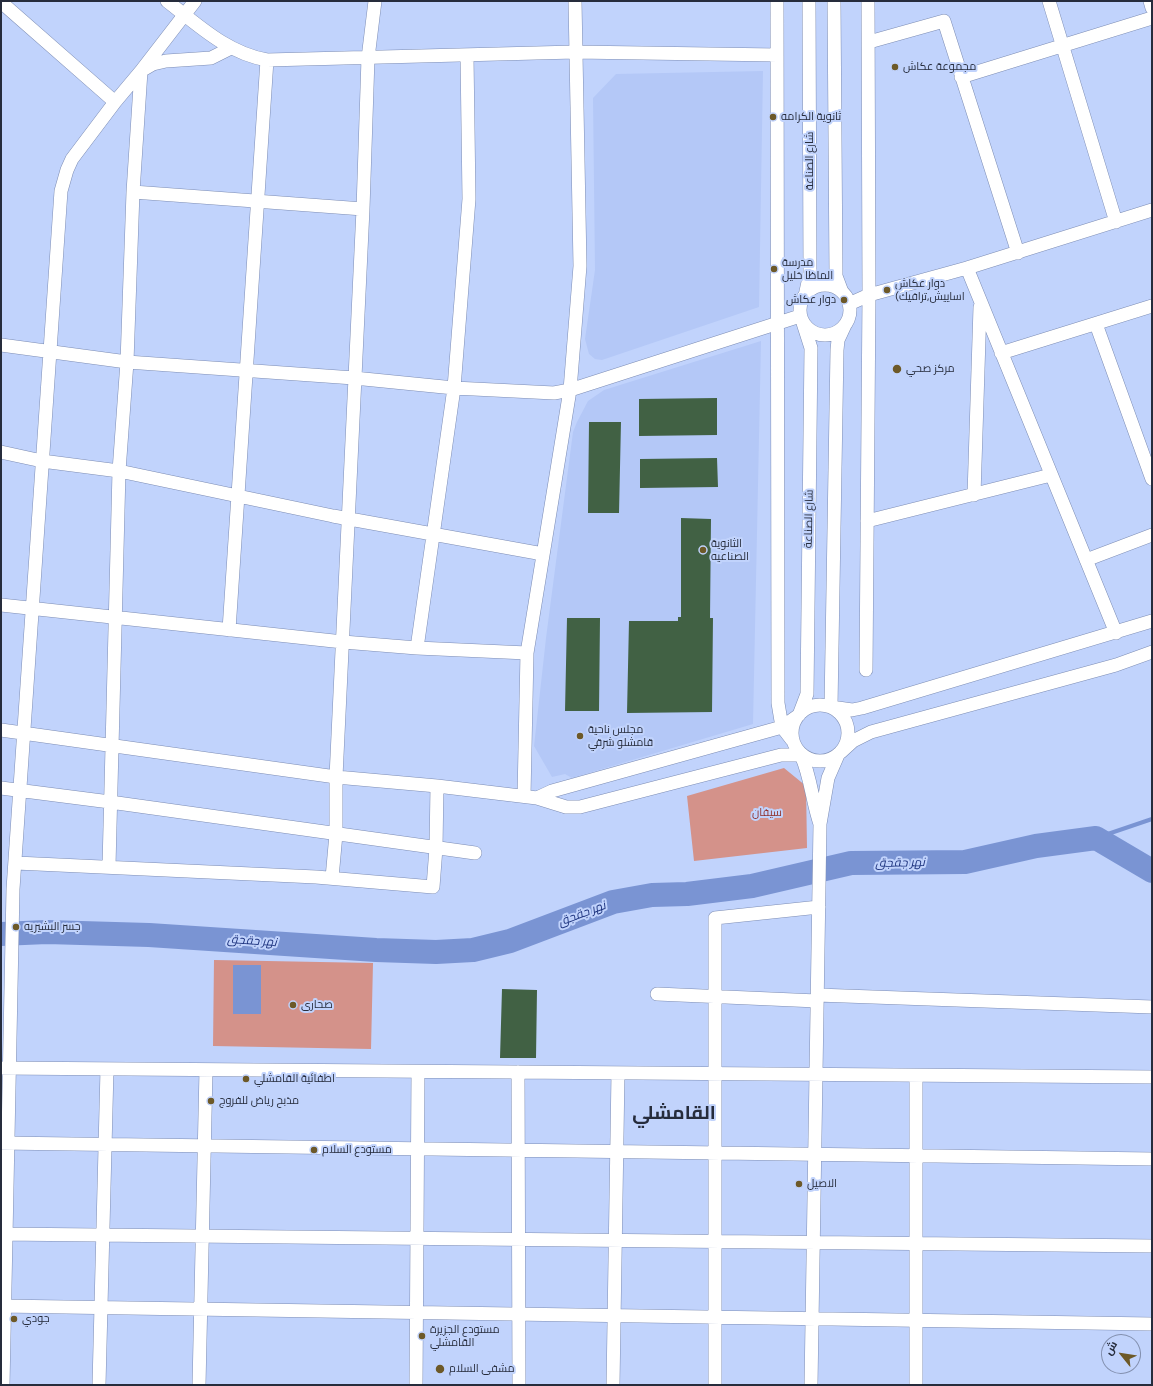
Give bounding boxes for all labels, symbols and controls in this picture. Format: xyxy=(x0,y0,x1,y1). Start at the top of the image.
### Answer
place label: مجموعة عكاش xyxy=(903,60,976,74)
marker: مجموعة عكاش xyxy=(890,62,900,72)
place label: ثانوية الكرامه xyxy=(781,110,841,124)
marker: ثانوية الكرامه xyxy=(768,112,778,122)
street label: شارع الصناعة xyxy=(803,132,817,190)
place label: مدرسة الماظا خليل xyxy=(782,256,833,282)
marker: مدرسة الماظا خليل xyxy=(769,264,779,274)
place label: دوار عكاش (اساييش٫ترافيك xyxy=(895,277,965,303)
marker: دوار عكاش (اساييش٫ترافيك xyxy=(882,285,892,295)
place label: دوار عكاش xyxy=(786,293,836,307)
marker: دوار عكاش xyxy=(839,295,849,305)
place label: مركز صحي xyxy=(906,362,955,376)
marker: مركز صحي xyxy=(891,363,903,375)
street label: شارع الصناعة xyxy=(802,490,816,548)
place label: الثانوية الصناعيه xyxy=(711,537,749,563)
marker: الثانوية الصناعيه xyxy=(698,545,708,555)
place label: مجلس ناحية قامشلو شرقي xyxy=(588,723,653,749)
marker: مجلس ناحية قامشلو شرقي xyxy=(575,731,585,741)
park label: سيفان xyxy=(752,806,782,820)
water label: نهر جقجق xyxy=(875,855,925,871)
water label: نهر جقجق xyxy=(556,898,608,930)
place label: جسر البشيريه xyxy=(24,920,81,934)
marker: جسر البشيريه xyxy=(11,922,21,932)
water label: نهر جقجق xyxy=(227,932,277,950)
place label: صحارى xyxy=(301,998,333,1012)
marker: صحارى xyxy=(288,1000,298,1010)
place label: اطفائية القامشلي xyxy=(254,1072,335,1086)
marker: اطفائية القامشلي xyxy=(241,1074,251,1084)
place label: مذبح رياض للفروج xyxy=(219,1094,299,1108)
marker: مذبح رياض للفروج xyxy=(206,1096,216,1106)
district label: القامشلي xyxy=(632,1103,716,1125)
place label: مستودع السلام xyxy=(322,1143,392,1157)
marker: مستودع السلام xyxy=(309,1145,319,1155)
place label: الاصيل xyxy=(807,1177,837,1191)
marker: الاصيل xyxy=(794,1179,804,1189)
place label: جودي xyxy=(22,1312,50,1326)
marker: جودي xyxy=(9,1314,19,1324)
place label: مستودع الجزيرة القامشلي xyxy=(430,1323,500,1349)
marker: مستودع الجزيرة القامشلي xyxy=(417,1331,427,1341)
north arrow xyxy=(1101,1334,1141,1374)
text: ش xyxy=(1102,1339,1120,1358)
place label: مشفى السلام xyxy=(449,1362,515,1376)
marker: مشفى السلام xyxy=(434,1363,446,1375)

